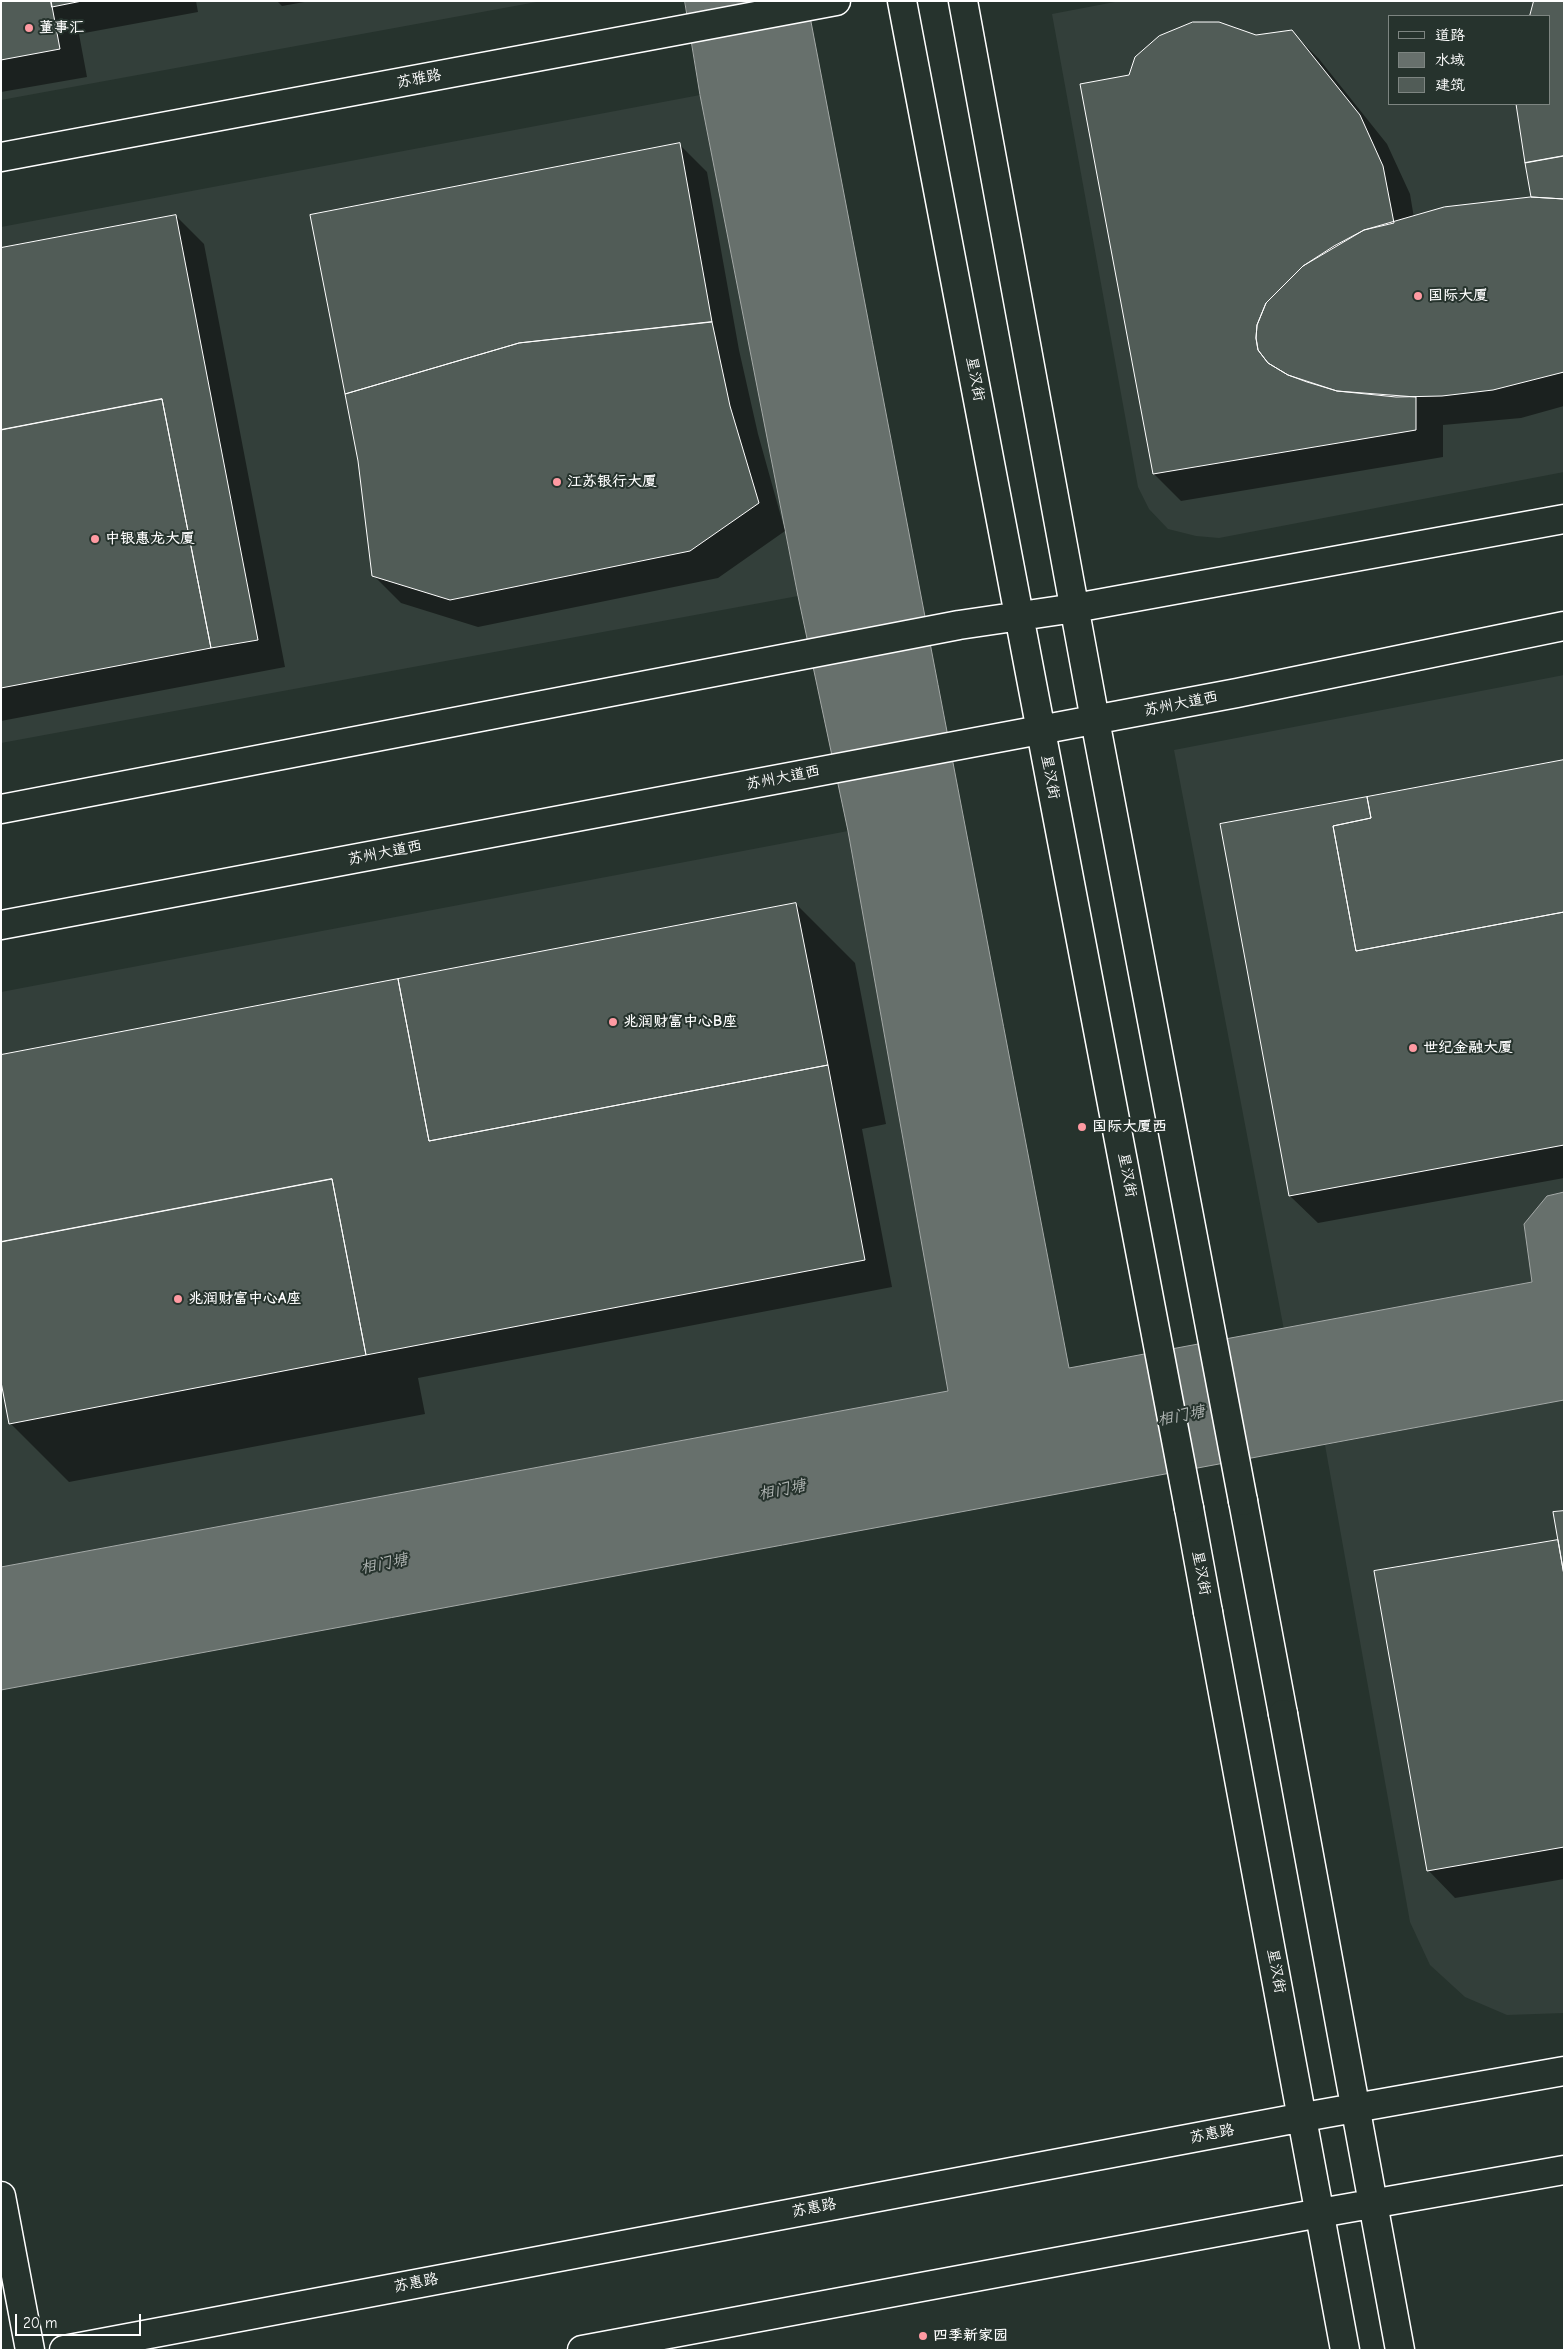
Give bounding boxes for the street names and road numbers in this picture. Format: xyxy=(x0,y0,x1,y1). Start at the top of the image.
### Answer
street label: 苏雅路 xyxy=(395,66,443,92)
street label: 星汉街 xyxy=(962,355,988,403)
street label: 苏州大道西 xyxy=(1142,688,1220,720)
street label: 星汉街 xyxy=(1037,753,1063,801)
street label: 苏州大道西 xyxy=(744,762,822,794)
street label: 苏州大道西 xyxy=(346,837,424,869)
street label: 星汉街 xyxy=(1114,1151,1140,1199)
street label: 星汉街 xyxy=(1188,1549,1214,1597)
street label: 星汉街 xyxy=(1263,1947,1289,1995)
street label: 苏惠路 xyxy=(1188,2121,1236,2147)
street label: 苏惠路 xyxy=(790,2195,838,2221)
street label: 苏惠路 xyxy=(392,2270,440,2296)

